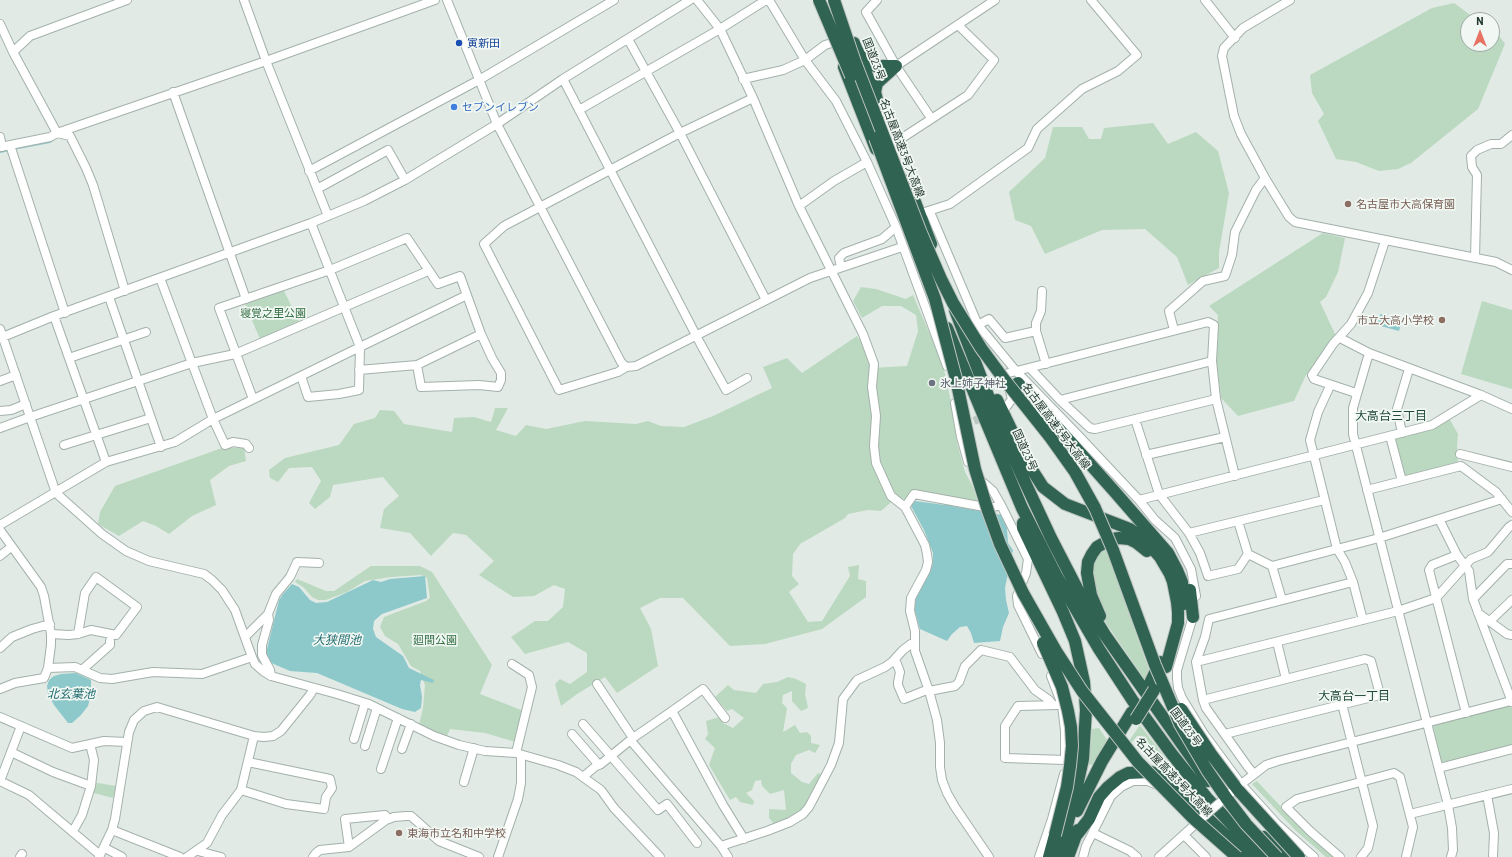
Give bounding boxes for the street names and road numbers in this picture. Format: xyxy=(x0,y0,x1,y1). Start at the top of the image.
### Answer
street label: 国道23号 xyxy=(860,36,888,82)
street label: 名古屋高速3号大高線 xyxy=(877,97,927,199)
street label: 名古屋高速3号大高線 xyxy=(1019,380,1093,472)
street label: 国道23号 xyxy=(1010,427,1040,473)
street label: 国道23号 xyxy=(1168,705,1204,749)
street label: 名古屋高速3号大高線 xyxy=(1133,735,1215,819)

